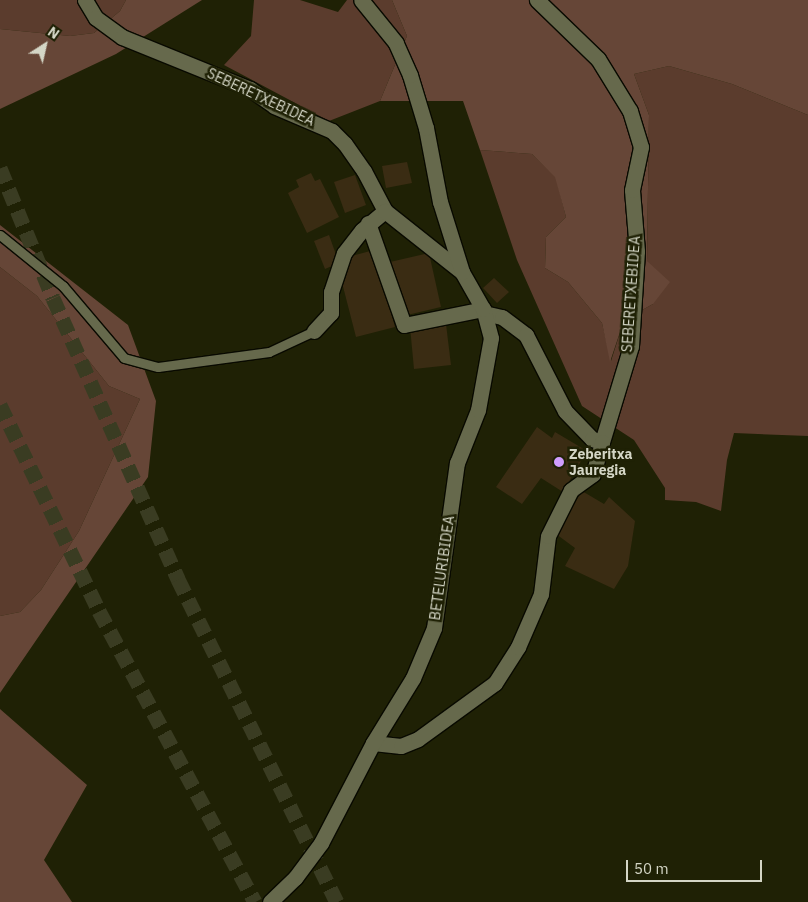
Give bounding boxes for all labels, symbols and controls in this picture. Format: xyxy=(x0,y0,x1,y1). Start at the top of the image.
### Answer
north arrow xyxy=(20,20,70,70)
text: N xyxy=(44,22,63,43)
street label: SEBERETXEBIDEA xyxy=(205,65,317,129)
street label: SEBERETXEBIDEA xyxy=(619,235,643,353)
place label: Zeberitxa Jauregia xyxy=(569,446,633,478)
marker: Zeberitxa Jauregia xyxy=(553,456,565,468)
street label: BETELURIBIDEA xyxy=(426,515,458,621)
scale bar xyxy=(628,850,764,882)
text: 50 m xyxy=(634,859,669,878)

